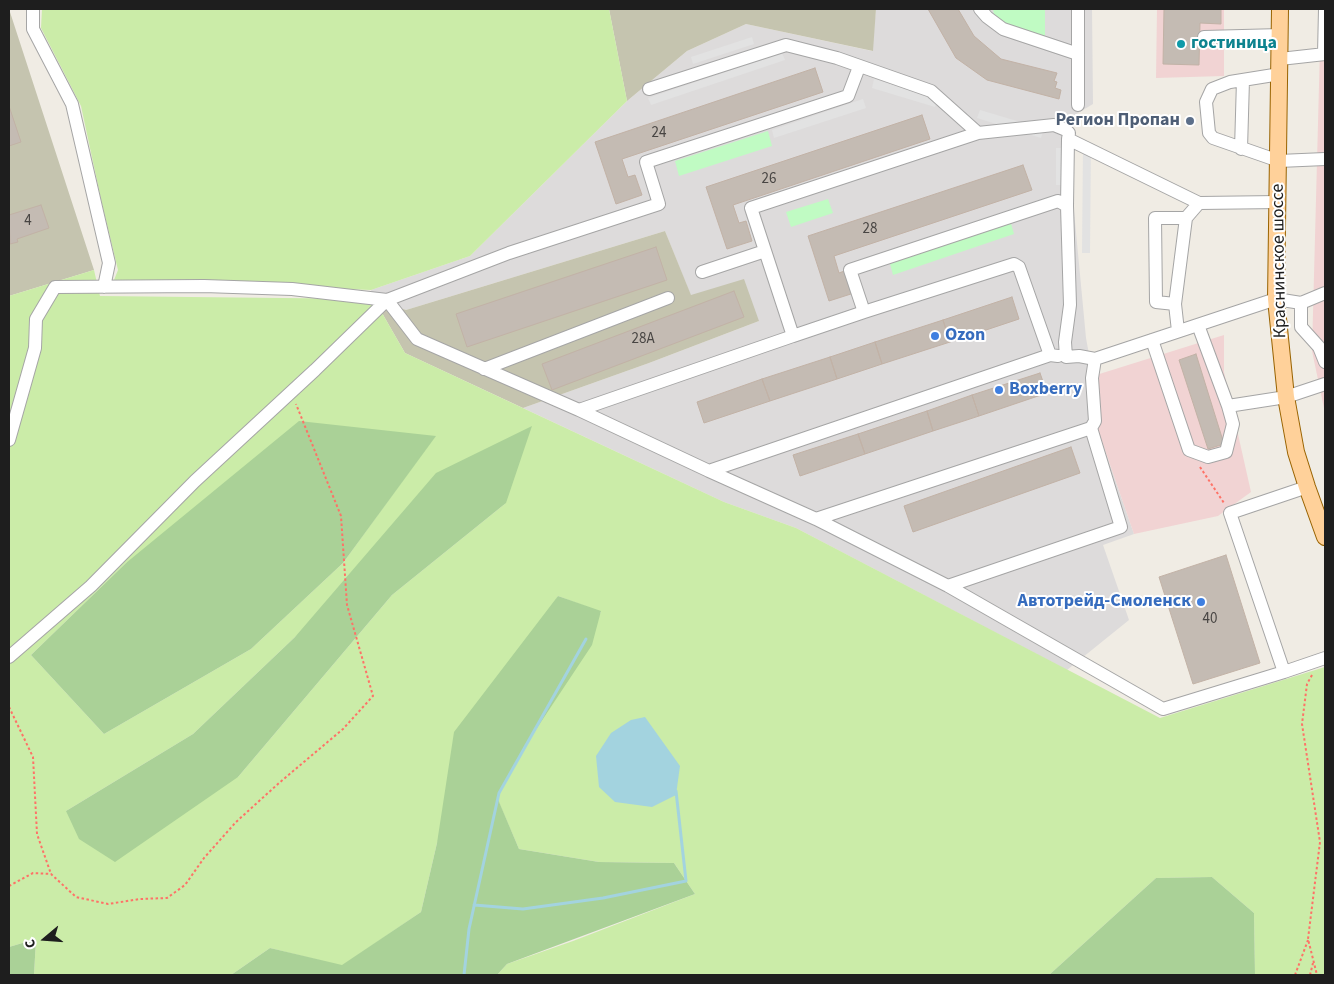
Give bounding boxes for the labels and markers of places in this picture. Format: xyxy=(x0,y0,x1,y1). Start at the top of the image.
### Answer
place label: гостиница xyxy=(1191,33,1277,55)
marker: гостиница xyxy=(1175,38,1187,50)
place label: Регион Пропан xyxy=(1055,110,1180,132)
marker: Регион Пропан xyxy=(1184,115,1196,127)
place label: Ozon xyxy=(945,325,985,347)
marker: Ozon xyxy=(929,330,941,342)
place label: Boxberry xyxy=(1009,379,1082,401)
marker: Boxberry xyxy=(993,384,1005,396)
place label: Автотрейд-Смоленск xyxy=(1018,591,1191,613)
marker: Автотрейд-Смоленск xyxy=(1195,596,1207,608)

